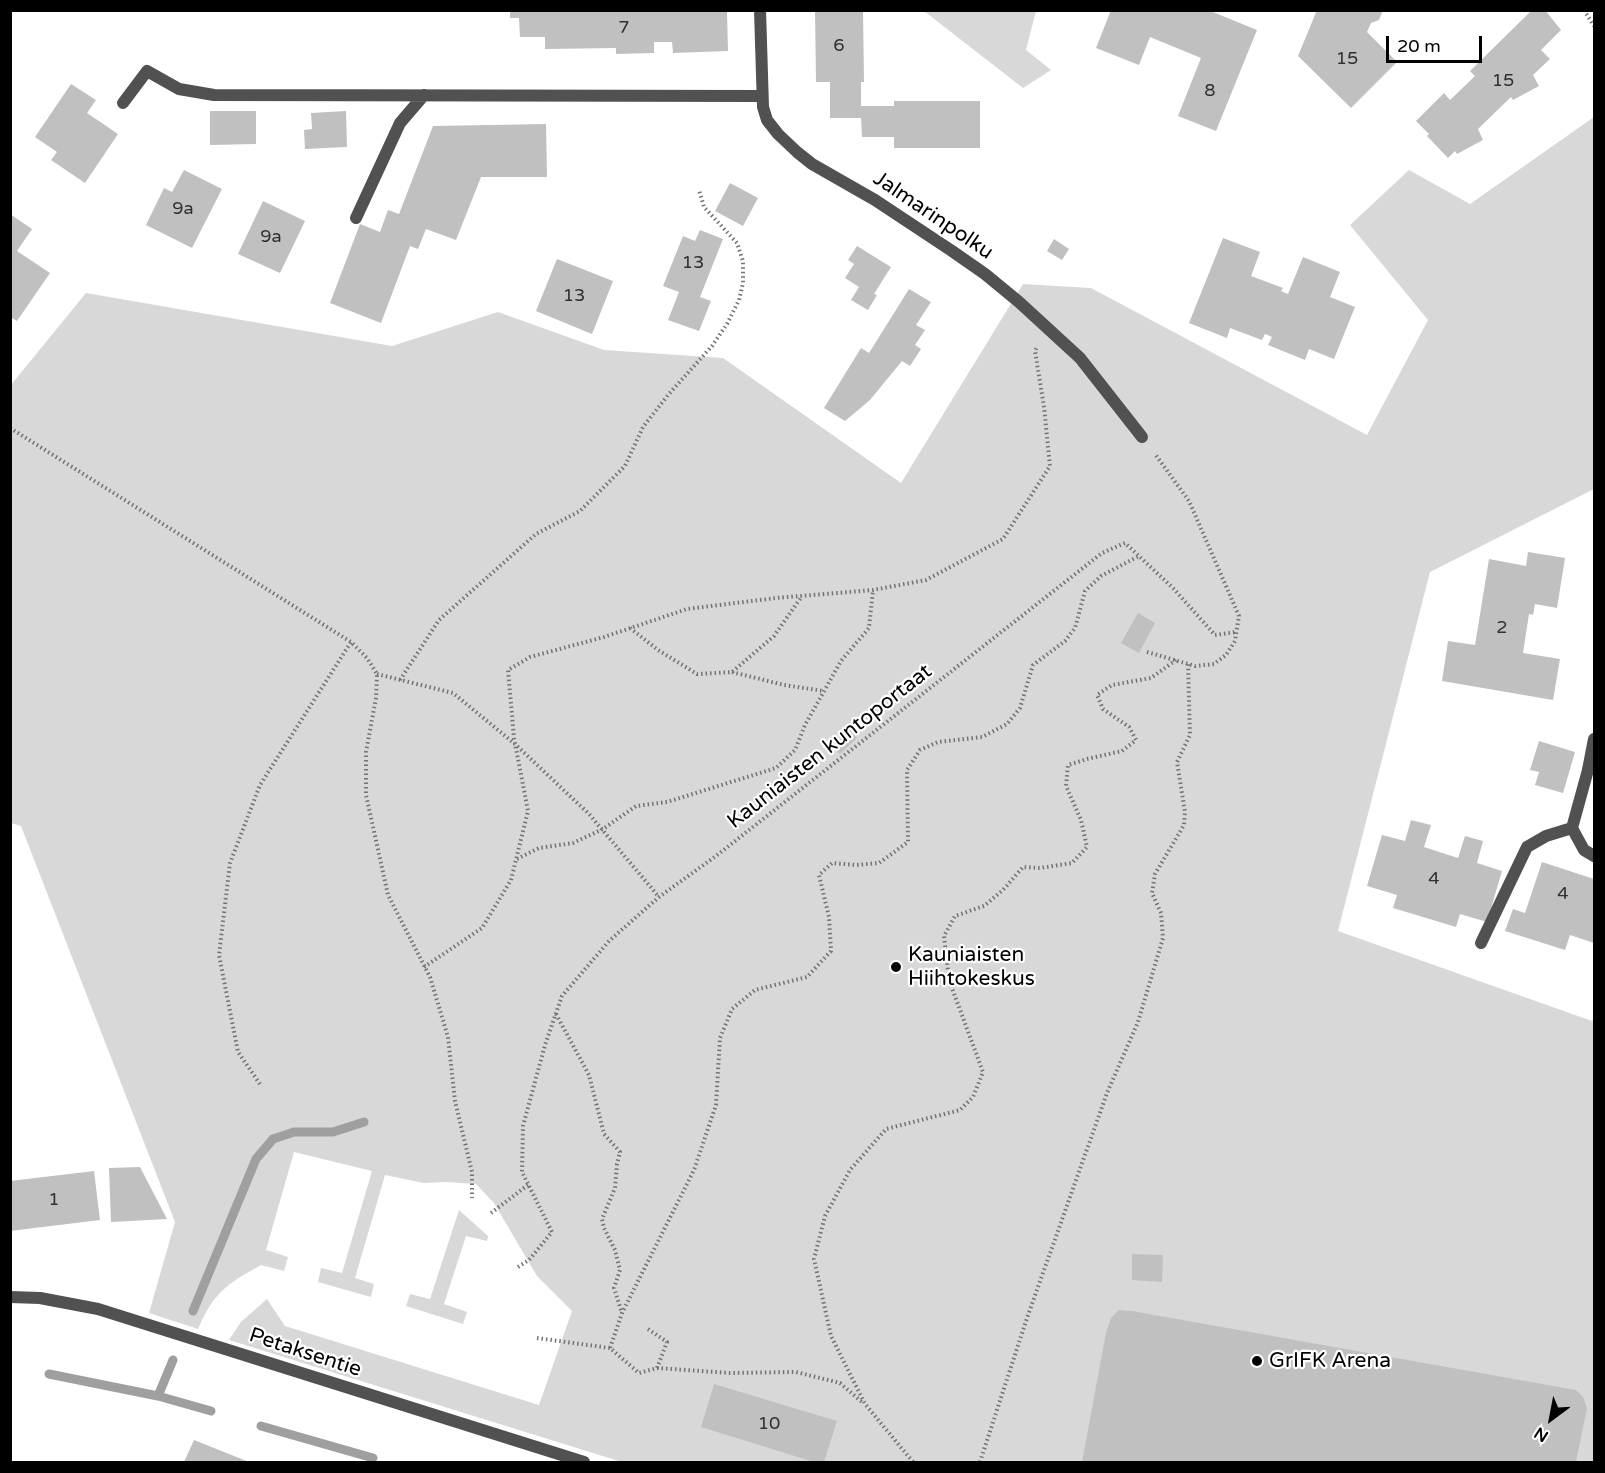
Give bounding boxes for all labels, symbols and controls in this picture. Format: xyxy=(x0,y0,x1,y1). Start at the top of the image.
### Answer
house number: 7 xyxy=(618,17,630,39)
scale bar xyxy=(1389,24,1485,62)
house number: 6 xyxy=(833,35,845,57)
text: 20 m xyxy=(1397,35,1441,57)
house number: 15 xyxy=(1336,48,1358,70)
house number: 15 xyxy=(1492,70,1514,92)
house number: 8 xyxy=(1204,80,1216,102)
street label: Jalmarinpolku xyxy=(868,167,998,265)
house number: 9a xyxy=(172,198,194,220)
house number: 9a xyxy=(260,226,282,248)
house number: 13 xyxy=(682,252,704,274)
house number: 13 xyxy=(563,285,585,307)
house number: 2 xyxy=(1496,617,1508,639)
street label: Kauniaisten kuntoportaat xyxy=(723,659,937,835)
house number: 4 xyxy=(1428,868,1440,890)
house number: 4 xyxy=(1557,883,1569,905)
place label: Kauniaisten Hiihtokeskus xyxy=(908,942,1035,992)
marker: Kauniaisten Hiihtokeskus xyxy=(889,960,903,974)
house number: 1 xyxy=(48,1189,60,1211)
street label: Petaksentie xyxy=(246,1323,364,1383)
place label: GrIFK Arena xyxy=(1269,1348,1391,1374)
marker: GrIFK Arena xyxy=(1250,1354,1264,1368)
north arrow xyxy=(1521,1389,1581,1449)
house number: 10 xyxy=(758,1413,780,1435)
text: N xyxy=(1531,1422,1552,1446)

